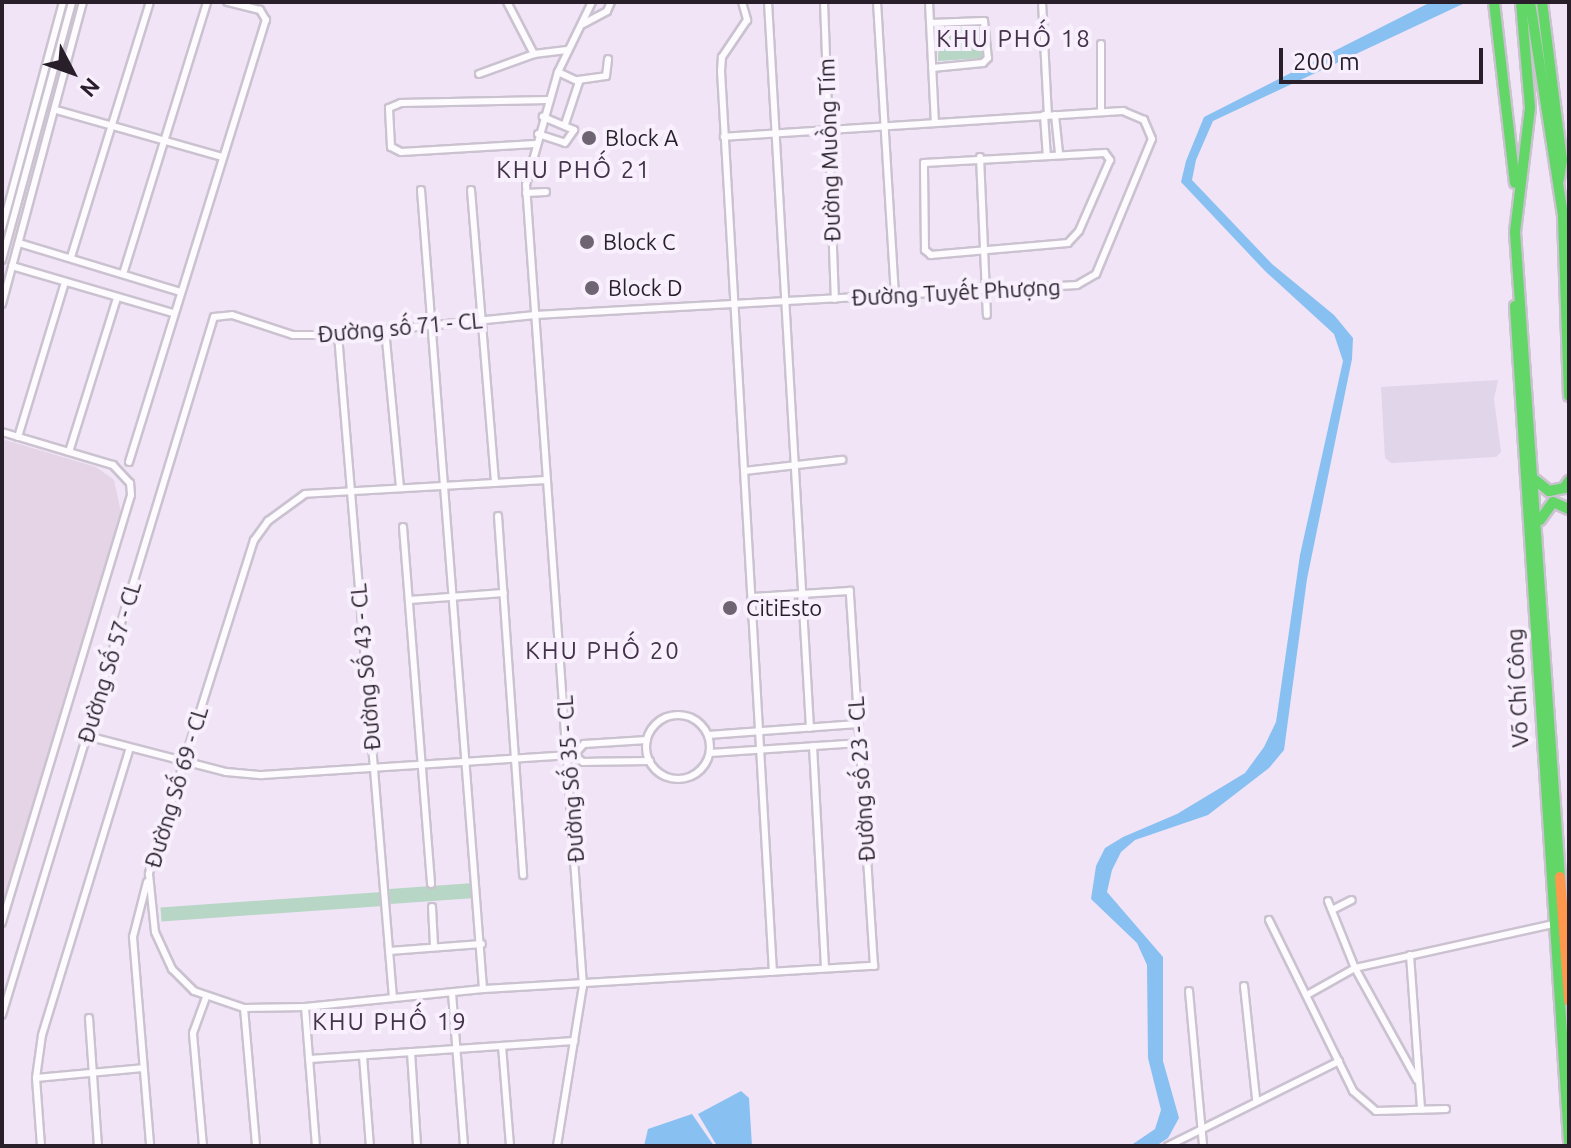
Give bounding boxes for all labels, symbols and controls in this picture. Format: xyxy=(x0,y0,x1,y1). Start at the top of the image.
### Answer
district label: KHU PHỐ 18 xyxy=(936,25,1092,53)
north arrow xyxy=(32,32,112,112)
scale bar xyxy=(1283,32,1487,82)
text: 200 m xyxy=(1293,48,1360,75)
street label: Đường Muồng Tím xyxy=(813,58,845,242)
text: N xyxy=(76,74,105,102)
place label: Block A xyxy=(605,125,678,151)
marker: Block A xyxy=(580,129,598,147)
district label: KHU PHỐ 21 xyxy=(496,156,652,184)
place label: Block C xyxy=(603,229,675,255)
marker: Block C xyxy=(578,233,596,251)
street label: Đường Tuyết Phượng xyxy=(851,273,1061,311)
place label: Block D xyxy=(608,275,683,301)
marker: Block D xyxy=(583,279,601,297)
street label: Đường số 71 - CL xyxy=(316,307,484,347)
street label: Đường Số 57 - CL xyxy=(72,578,146,746)
street label: Đường Số 43 - CL xyxy=(345,582,385,752)
place label: CitiEsto xyxy=(746,595,822,621)
marker: CitiEsto xyxy=(721,599,739,617)
street label: Võ Chí Công xyxy=(1501,628,1533,748)
district label: KHU PHỐ 20 xyxy=(525,637,681,665)
street label: Đường Số 35 - CL xyxy=(551,695,589,863)
street label: Đường số 23 - CL xyxy=(842,696,880,862)
street label: Đường Số 69 - CL xyxy=(139,703,213,871)
district label: KHU PHỐ 19 xyxy=(312,1008,468,1036)

